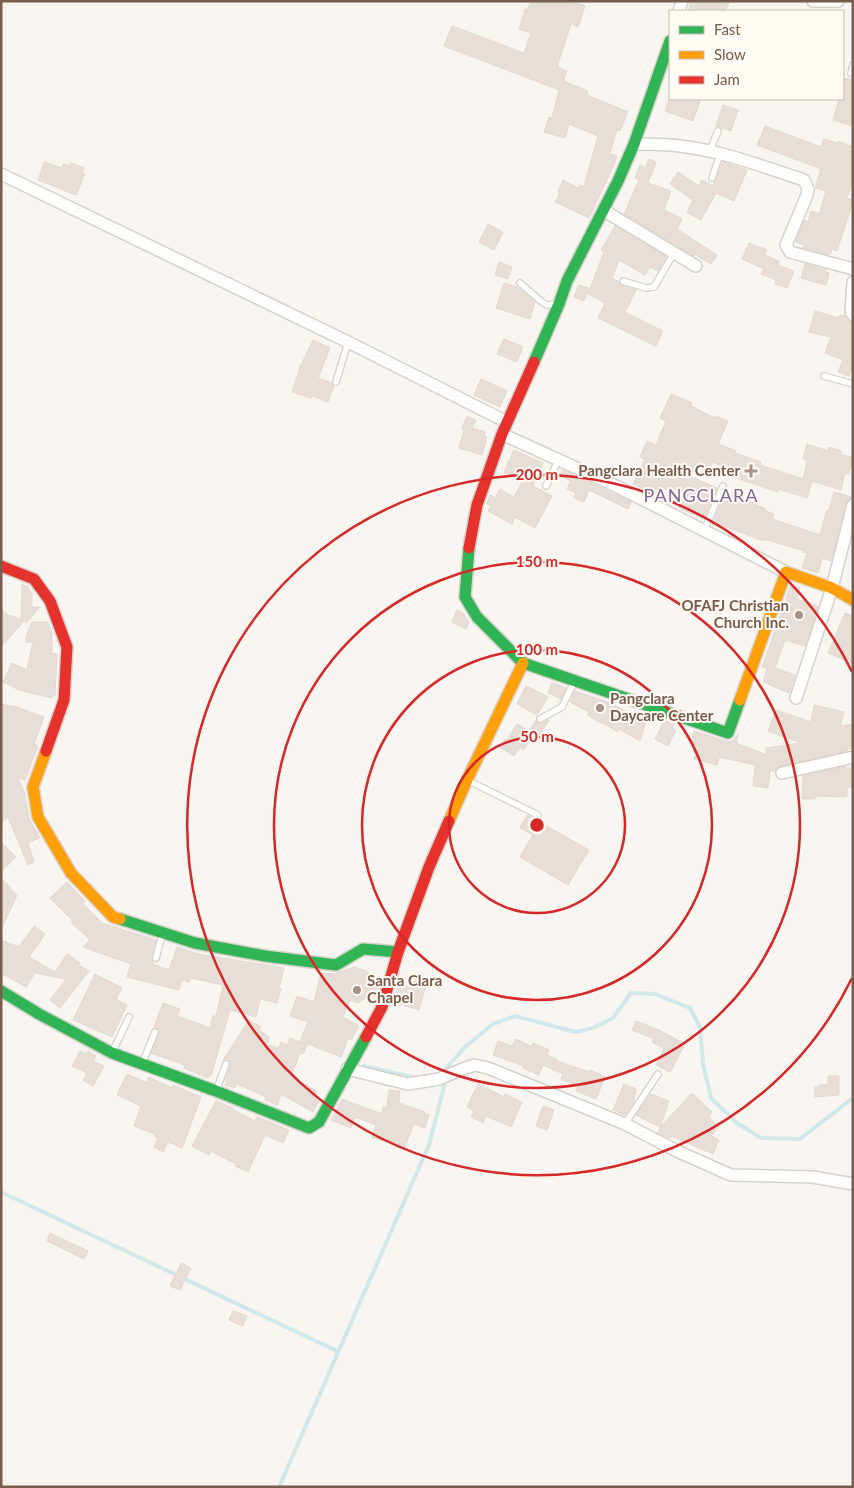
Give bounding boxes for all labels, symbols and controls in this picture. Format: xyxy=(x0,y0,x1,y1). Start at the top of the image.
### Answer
legend xyxy=(669,10,844,100)
text: Fast xyxy=(714,20,741,38)
text: Slow xyxy=(714,45,746,63)
text: Jam xyxy=(714,70,740,88)
place label: Pangclara Health Center xyxy=(578,461,740,479)
marker: Pangclara Health Center xyxy=(744,464,758,478)
text: 200 m xyxy=(516,465,558,483)
district label: PANGCLARA xyxy=(644,484,758,506)
text: 150 m xyxy=(516,552,558,570)
place label: OFAFJ Christian Church Inc. xyxy=(681,596,789,631)
marker: OFAFJ Christian Church Inc. xyxy=(793,609,805,621)
text: 100 m xyxy=(516,640,558,658)
place label: Pangclara Daycare Center xyxy=(610,689,714,724)
marker: Pangclara Daycare Center xyxy=(594,702,606,714)
text: 50 m xyxy=(520,727,554,745)
centre of rings xyxy=(528,816,546,834)
place label: Santa Clara Chapel xyxy=(367,971,442,1006)
marker: Santa Clara Chapel xyxy=(351,984,363,996)

